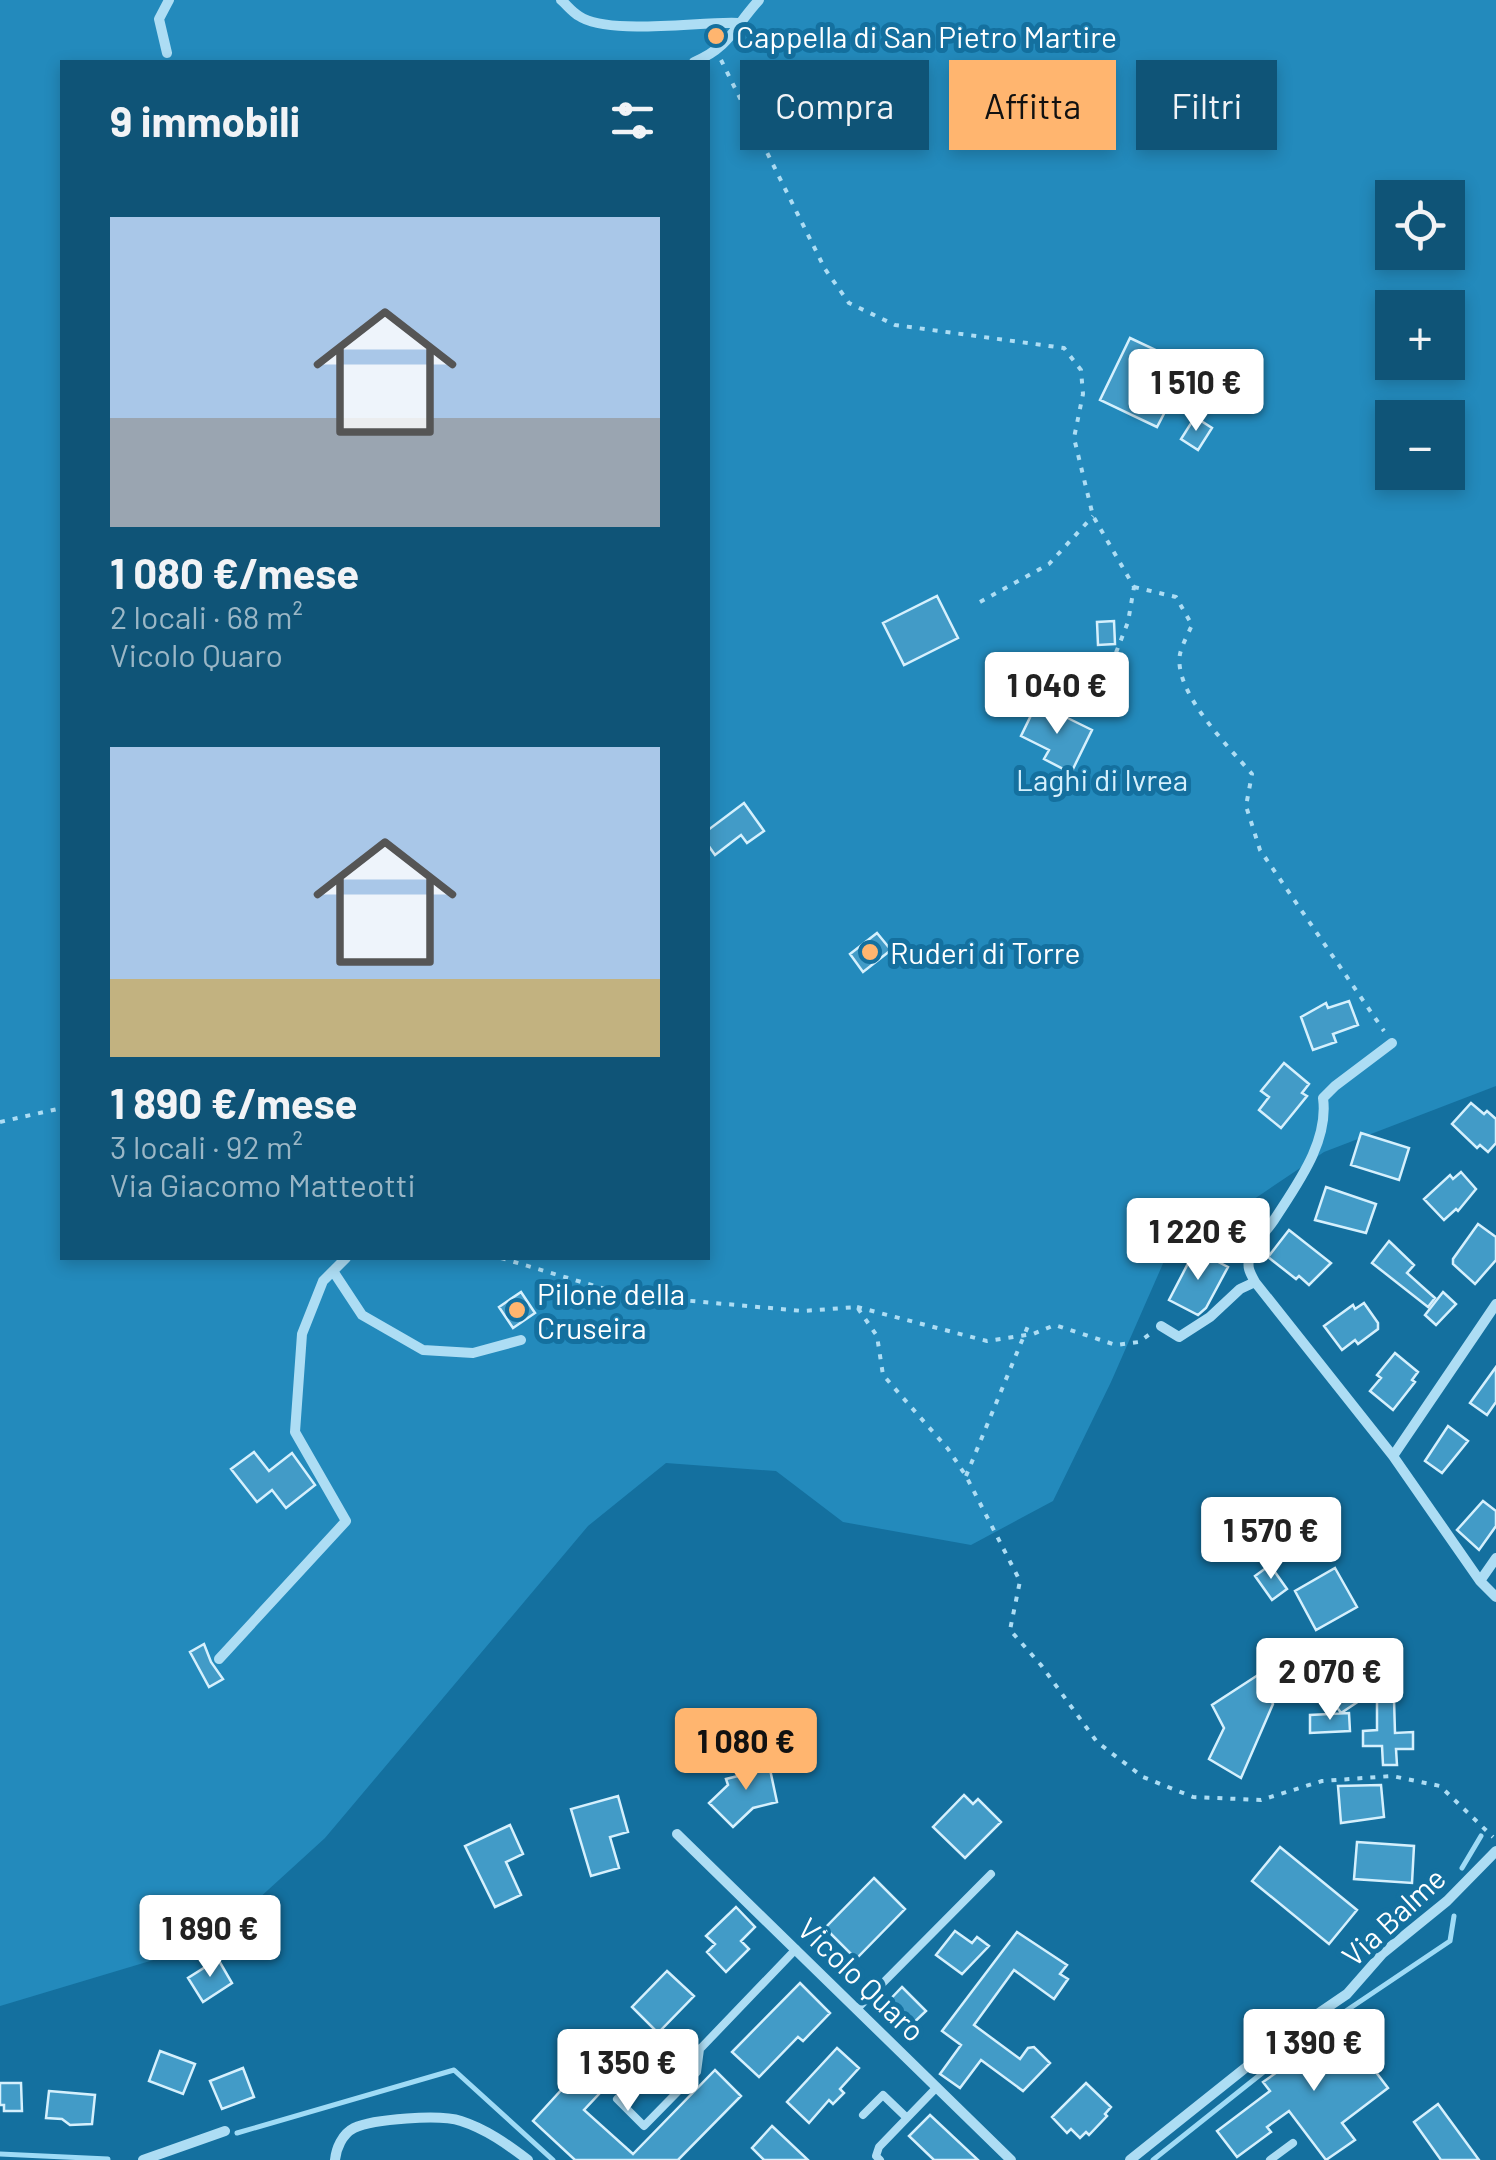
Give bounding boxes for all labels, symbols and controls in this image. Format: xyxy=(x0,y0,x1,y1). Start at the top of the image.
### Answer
place label: Cappella di San Pietro Martire xyxy=(736,18,1117,54)
marker: Cappella di San Pietro Martire xyxy=(705,25,727,47)
chip: Compra xyxy=(740,60,929,150)
chip: Affitta xyxy=(949,60,1116,150)
chip: Filtri xyxy=(1136,60,1277,150)
icon: filters xyxy=(605,93,660,148)
text: 9 immobili xyxy=(110,95,300,145)
map controls xyxy=(1375,180,1465,490)
button: locate xyxy=(1375,180,1465,270)
icon: home xyxy=(295,282,475,462)
button: + xyxy=(1375,290,1465,380)
pin: 1 510 € xyxy=(1104,349,1288,434)
text: 1 510 € xyxy=(1151,362,1241,400)
button: − xyxy=(1375,400,1465,490)
text: 1 080 €/mese xyxy=(110,547,359,597)
text: 2 locali · 68 m² xyxy=(110,597,303,635)
text: Vicolo Quaro xyxy=(110,635,283,673)
pin: 1 040 € xyxy=(965,652,1149,737)
text: 1 040 € xyxy=(1007,665,1107,703)
park label: Laghi di Ivrea xyxy=(1016,761,1188,797)
icon: home xyxy=(295,812,475,992)
place label: Ruderi di Torre xyxy=(890,934,1080,970)
marker: Ruderi di Torre xyxy=(859,941,881,963)
text: 1 890 €/mese xyxy=(110,1077,358,1127)
text: 3 locali · 92 m² xyxy=(110,1127,303,1165)
text: Via Giacomo Matteotti xyxy=(110,1165,416,1203)
pin: 1 220 € xyxy=(1106,1198,1290,1283)
text: 1 220 € xyxy=(1149,1211,1247,1249)
place label: Pilone della Cruseira xyxy=(537,1275,685,1345)
marker: Pilone della Cruseira xyxy=(506,1299,528,1321)
pin: 1 570 € xyxy=(1179,1497,1363,1582)
text: 1 570 € xyxy=(1223,1510,1319,1548)
pin: 2 070 € xyxy=(1238,1638,1422,1723)
text: 2 070 € xyxy=(1278,1651,1382,1689)
pin: 1 080 € xyxy=(654,1708,838,1793)
text: 1 080 € xyxy=(697,1721,795,1759)
street label: Via Balme xyxy=(1334,1859,1452,1973)
pin: 1 890 € xyxy=(118,1895,302,1980)
text: 1 890 € xyxy=(162,1908,258,1946)
street label: Vicolo Quaro xyxy=(791,1910,933,2048)
pin: 1 390 € xyxy=(1222,2009,1406,2094)
text: 1 390 € xyxy=(1266,2022,1362,2060)
pin: 1 350 € xyxy=(536,2029,720,2114)
text: 1 350 € xyxy=(579,2042,677,2080)

